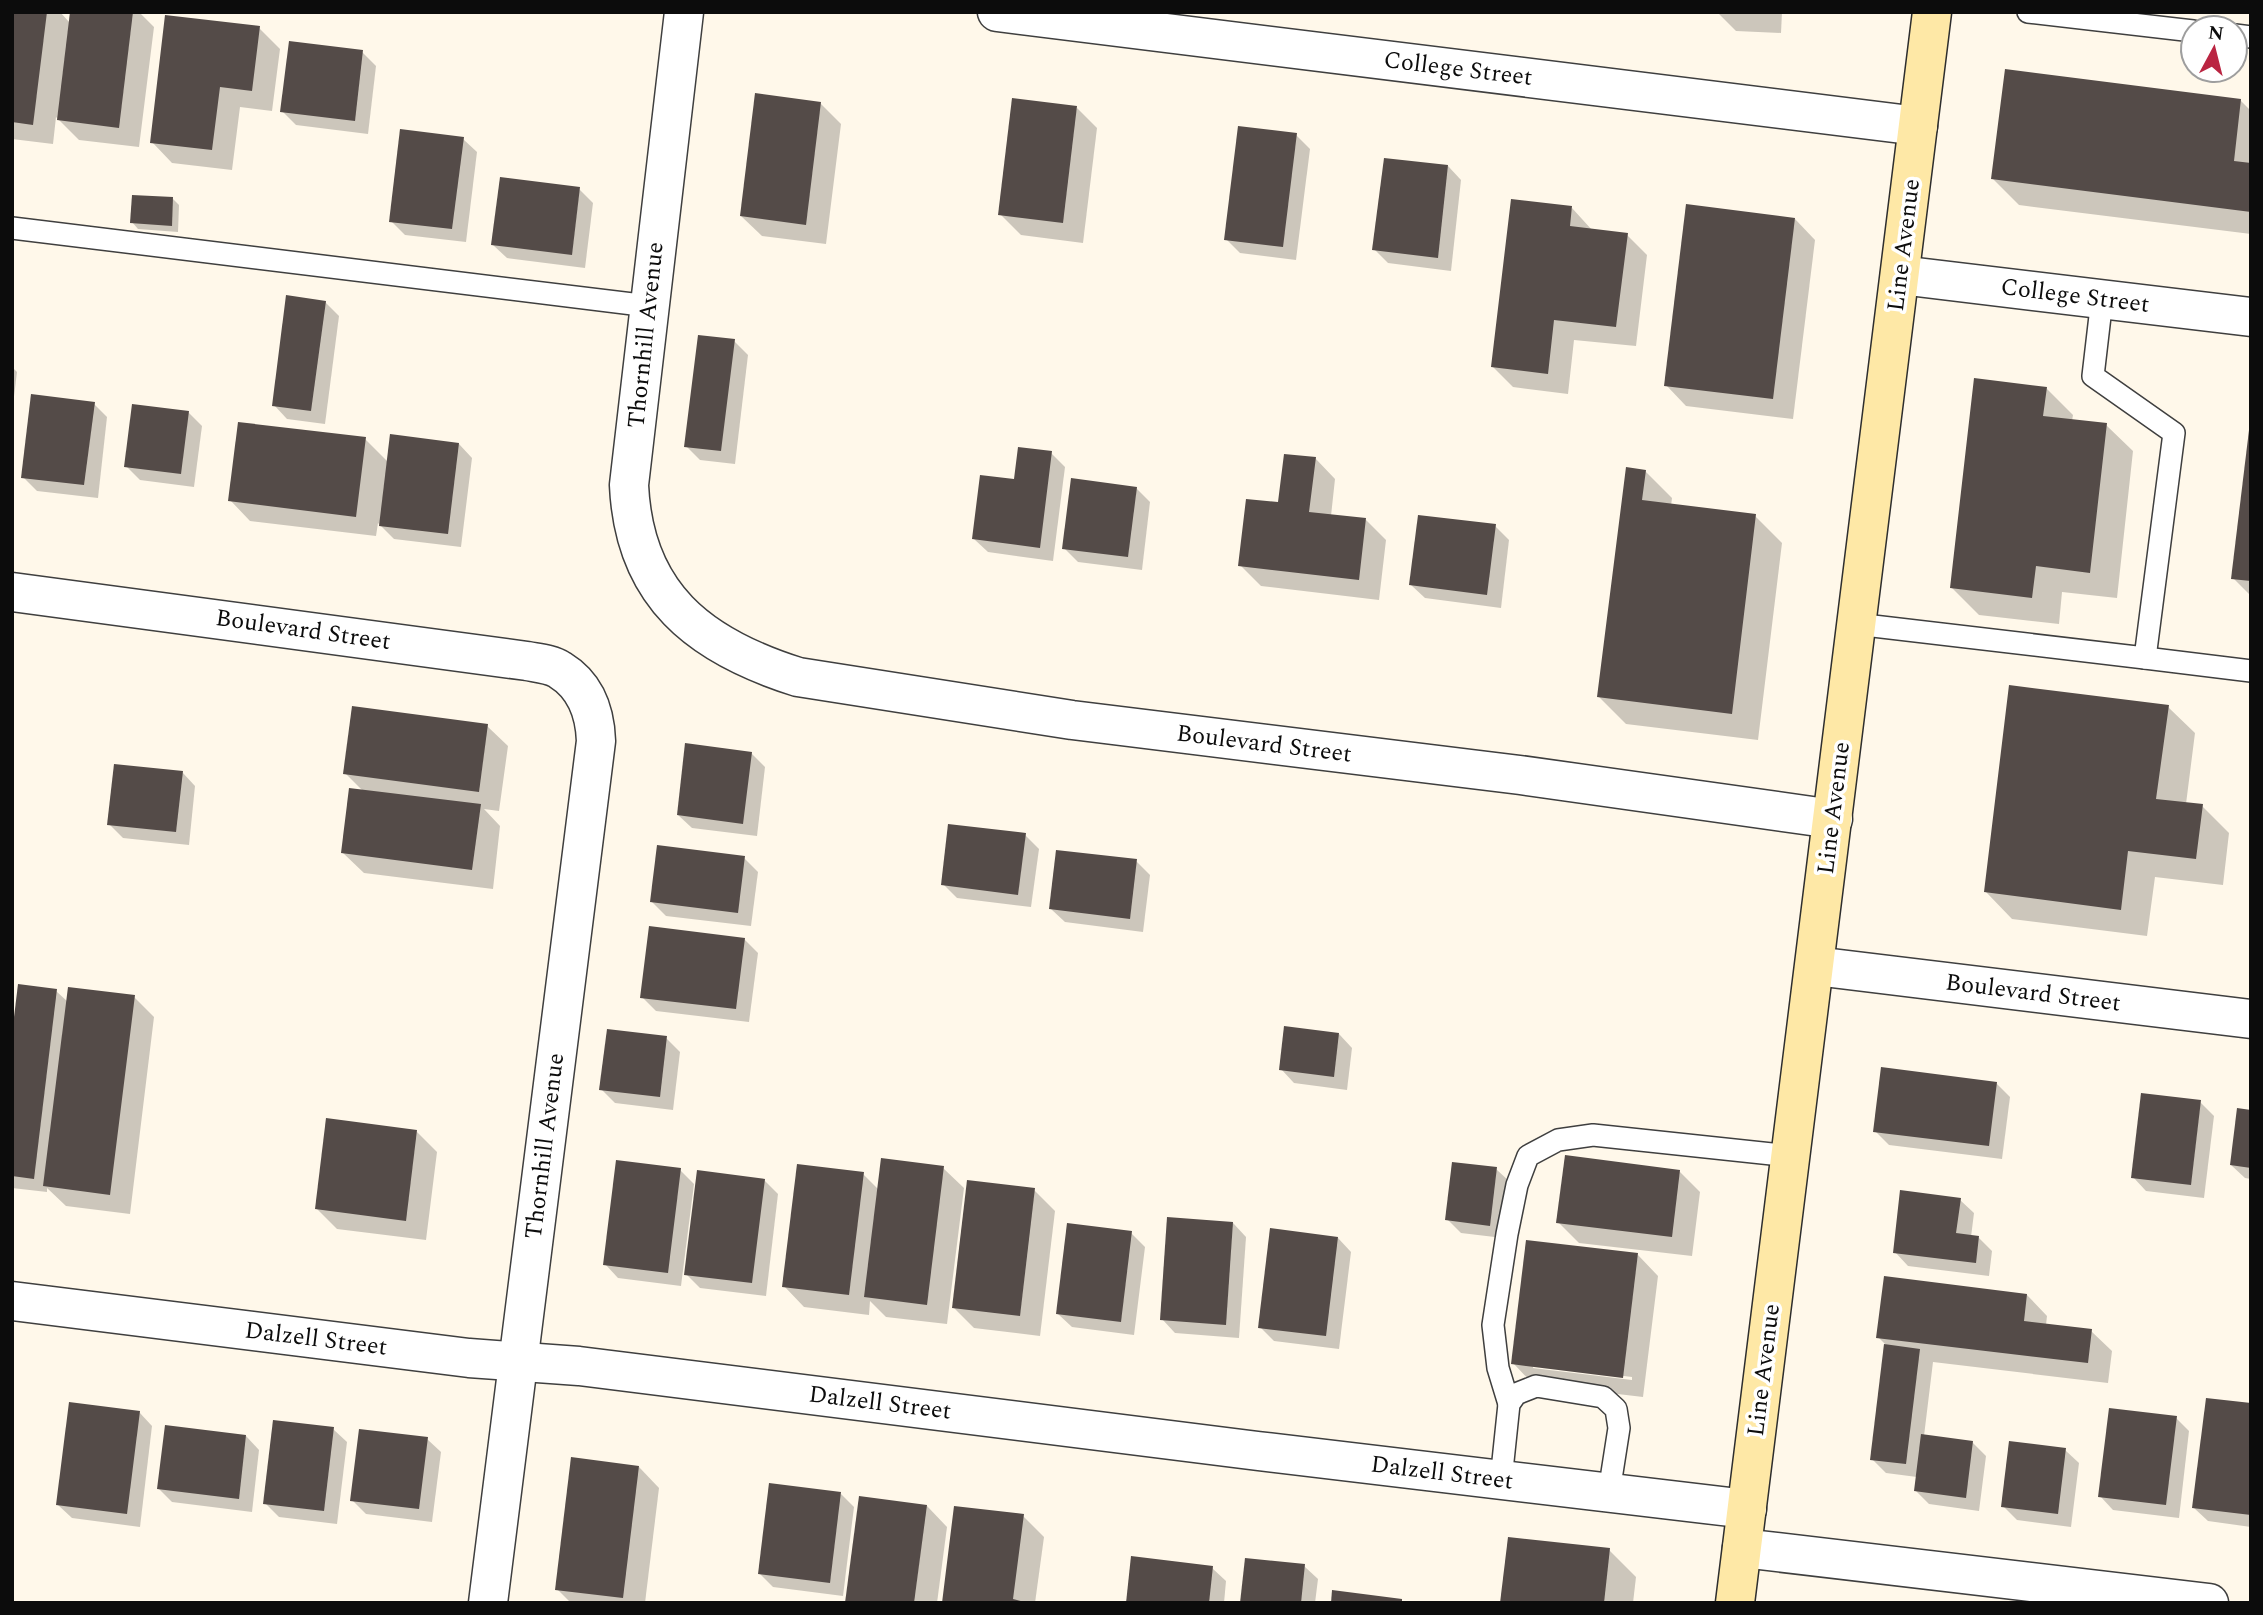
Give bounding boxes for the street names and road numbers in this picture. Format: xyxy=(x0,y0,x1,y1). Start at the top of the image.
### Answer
street label: College Street xyxy=(1382,42,1534,96)
street label: Line Avenue xyxy=(1878,177,1930,313)
street label: Thornhill Avenue xyxy=(618,240,674,430)
street label: College Street xyxy=(1999,269,2151,323)
street label: Boulevard Street xyxy=(213,600,393,660)
street label: Boulevard Street xyxy=(1174,715,1354,773)
street label: Line Avenue xyxy=(1808,740,1860,876)
street label: Boulevard Street xyxy=(1943,964,2123,1022)
street label: Thornhill Avenue xyxy=(516,1051,574,1241)
street label: Line Avenue xyxy=(1738,1302,1790,1438)
street label: Dalzell Street xyxy=(243,1312,389,1366)
street label: Dalzell Street xyxy=(807,1376,953,1430)
street label: Dalzell Street xyxy=(1369,1446,1515,1500)

